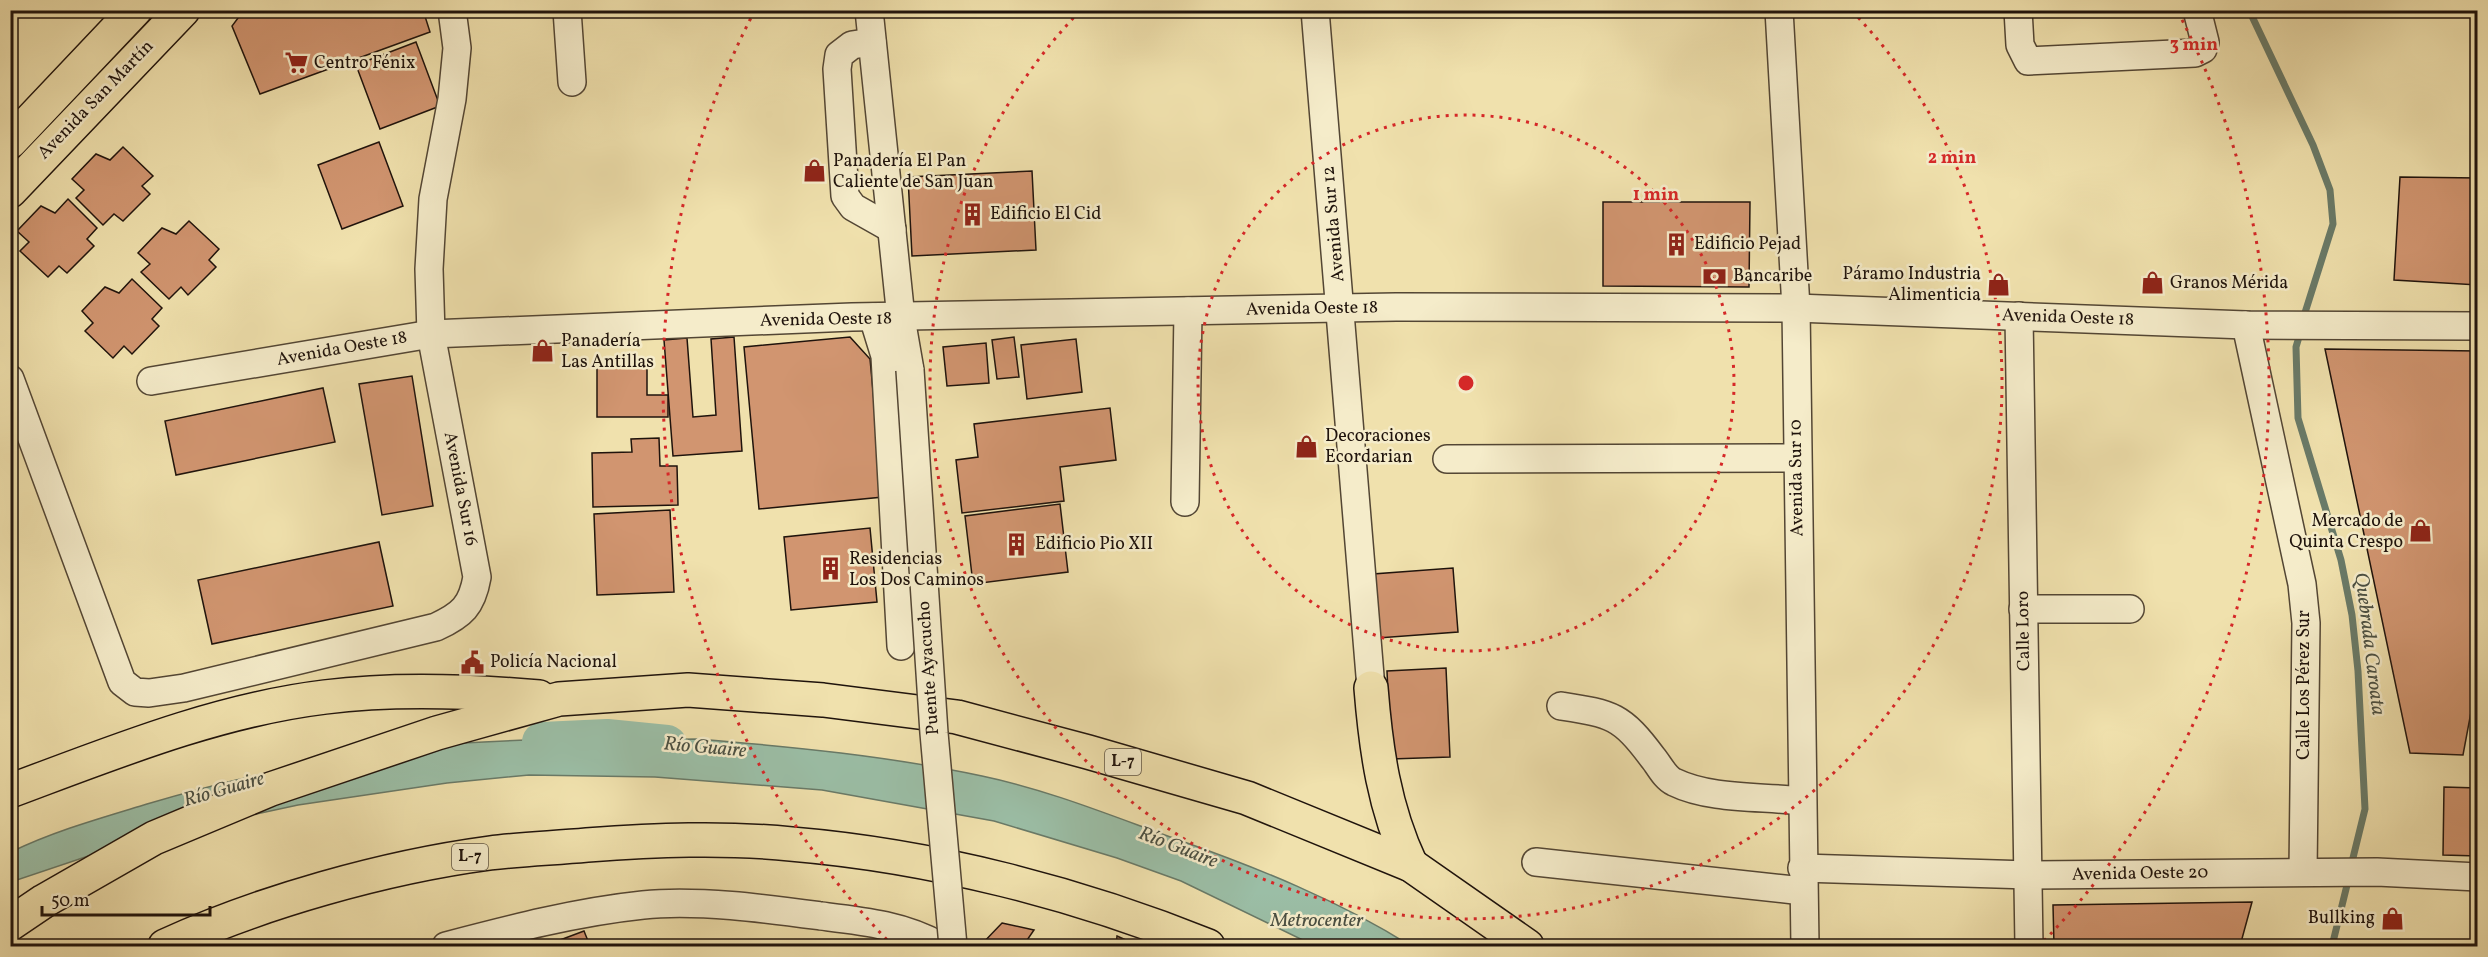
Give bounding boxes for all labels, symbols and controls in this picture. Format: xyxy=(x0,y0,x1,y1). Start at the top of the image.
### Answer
text: 3 min xyxy=(2170,33,2218,58)
street label: Avenida San Martín xyxy=(32,35,160,165)
supermarket icon: Centro Fénix xyxy=(283,50,309,76)
place label: Centro Fénix xyxy=(314,51,415,76)
text: 2 min xyxy=(1928,146,1976,171)
place label: Panadería El Pan Caliente de San Juan xyxy=(833,149,994,195)
shop icon: Panadería El Pan Caliente de San Juan xyxy=(802,158,828,184)
street label: Avenida Sur 12 xyxy=(1316,165,1352,283)
text: 1 min xyxy=(1633,183,1679,208)
building icon: Edificio El Cid xyxy=(959,201,985,227)
place label: Edificio El Cid xyxy=(990,202,1101,227)
building icon: Edificio Pejad xyxy=(1663,231,1689,257)
place label: Edificio Pejad xyxy=(1694,232,1801,257)
place label: Páramo Industria Alimenticia xyxy=(1843,262,1981,308)
bank icon: Bancaribe xyxy=(1702,263,1728,289)
place label: Bancaribe xyxy=(1733,264,1812,289)
shop icon: Granos Mérida xyxy=(2139,270,2165,296)
shop icon: Páramo Industria Alimenticia xyxy=(1986,271,2012,297)
place label: Granos Mérida xyxy=(2170,271,2288,296)
street label: Avenida Oeste 18 xyxy=(1246,295,1378,323)
street label: Avenida Oeste 18 xyxy=(2002,303,2134,333)
street label: Avenida Oeste 18 xyxy=(760,306,892,334)
street label: Avenida Oeste 18 xyxy=(275,325,409,373)
place label: Panadería Las Antillas xyxy=(561,329,654,375)
shop icon: Panadería Las Antillas xyxy=(530,338,556,364)
centre of rings xyxy=(1456,373,1476,393)
street label: Avenida Sur 10 xyxy=(1783,419,1811,537)
place label: Decoraciones Ecordarian xyxy=(1325,424,1431,470)
street label: Avenida Sur 16 xyxy=(437,430,483,548)
shop icon: Decoraciones Ecordarian xyxy=(1294,433,1320,459)
place label: Mercado de Quinta Crespo xyxy=(2289,509,2403,555)
shop icon: Mercado de Quinta Crespo xyxy=(2408,518,2434,544)
building icon: Edificio Pio XII xyxy=(1004,531,1030,557)
place label: Edificio Pio XII xyxy=(1035,532,1153,557)
place label: Residencias Los Dos Caminos xyxy=(849,547,984,593)
building icon: Residencias Los Dos Caminos xyxy=(818,556,844,582)
water label: Quebrada Caroata xyxy=(2346,571,2392,717)
street label: Calle Loro xyxy=(2011,591,2037,671)
street label: Puente Ayacucho xyxy=(912,600,946,736)
street label: Calle Los Pérez Sur xyxy=(2292,610,2317,760)
public building icon: Policía Nacional xyxy=(459,649,485,675)
place label: Policía Nacional xyxy=(490,650,617,675)
water label: Río Guaire xyxy=(663,730,748,766)
road number: L-7 xyxy=(1105,749,1141,775)
water label: Río Guaire xyxy=(180,765,268,815)
water label: Río Guaire xyxy=(1134,820,1222,876)
road number: L-7 xyxy=(452,844,488,870)
street label: Avenida Oeste 20 xyxy=(2072,860,2209,888)
scale bar xyxy=(42,879,210,917)
text: 50 m xyxy=(51,889,90,914)
shop icon: Bullking xyxy=(2380,905,2406,931)
place label: Bullking xyxy=(2308,906,2375,931)
water label: Metrocenter xyxy=(1269,907,1364,935)

